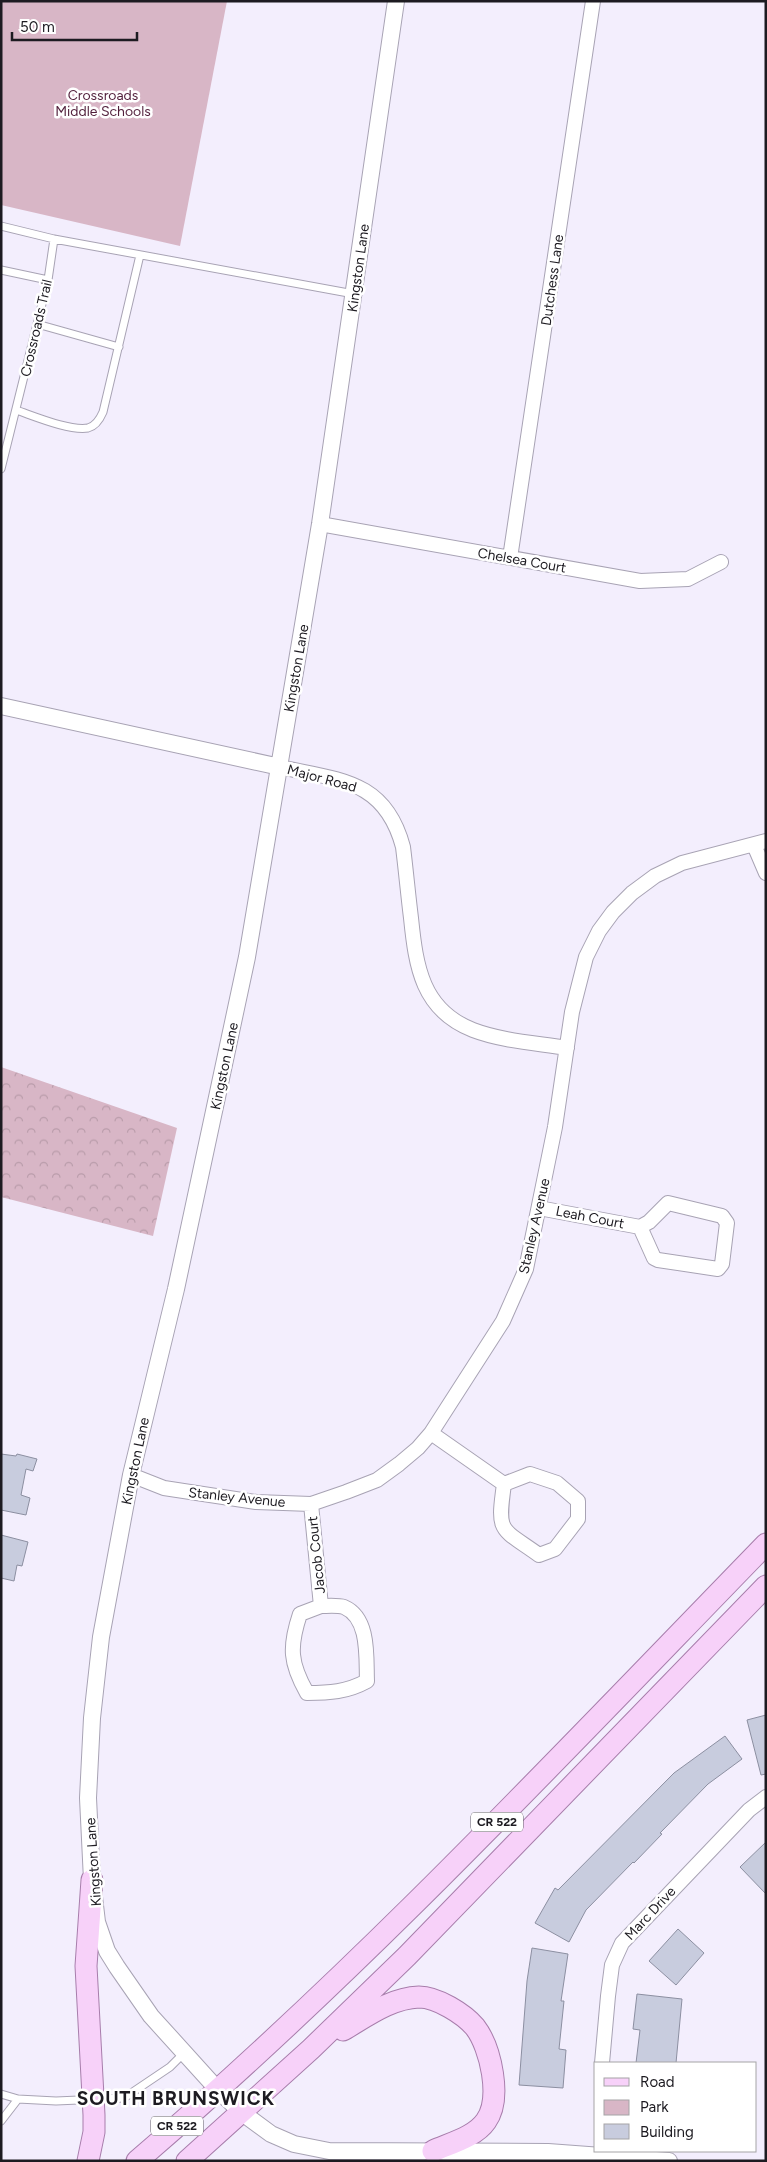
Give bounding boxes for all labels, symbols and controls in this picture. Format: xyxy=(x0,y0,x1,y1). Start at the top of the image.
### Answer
scale bar xyxy=(12,10,138,42)
text: 50 m xyxy=(20,18,55,36)
park label: Crossroads Middle Schools xyxy=(55,87,151,120)
street label: Kingston Lane xyxy=(344,223,373,313)
street label: Dutchess Lane xyxy=(538,233,567,327)
street label: Crossroads Trail xyxy=(17,278,56,378)
street label: Chelsea Court xyxy=(476,544,567,577)
street label: Kingston Lane xyxy=(280,623,313,713)
street label: Major Road xyxy=(285,761,359,796)
street label: Kingston Lane xyxy=(207,1021,242,1111)
street label: Stanley Avenue xyxy=(515,1176,554,1276)
street label: Leah Court xyxy=(554,1203,626,1232)
street label: Kingston Lane xyxy=(118,1416,153,1506)
street label: Stanley Avenue xyxy=(188,1484,287,1511)
street label: Jacob Court xyxy=(304,1515,329,1595)
road number: CR 522 xyxy=(471,1812,523,1831)
street label: Kingston Lane xyxy=(82,1817,105,1907)
street label: Marc Drive xyxy=(621,1883,680,1944)
legend xyxy=(594,2062,757,2152)
text: Road xyxy=(640,2073,675,2091)
district label: SOUTH BRUNSWICK xyxy=(77,2087,275,2110)
text: Park xyxy=(640,2098,669,2116)
road number: CR 522 xyxy=(151,2116,203,2136)
text: Building xyxy=(640,2123,694,2141)

